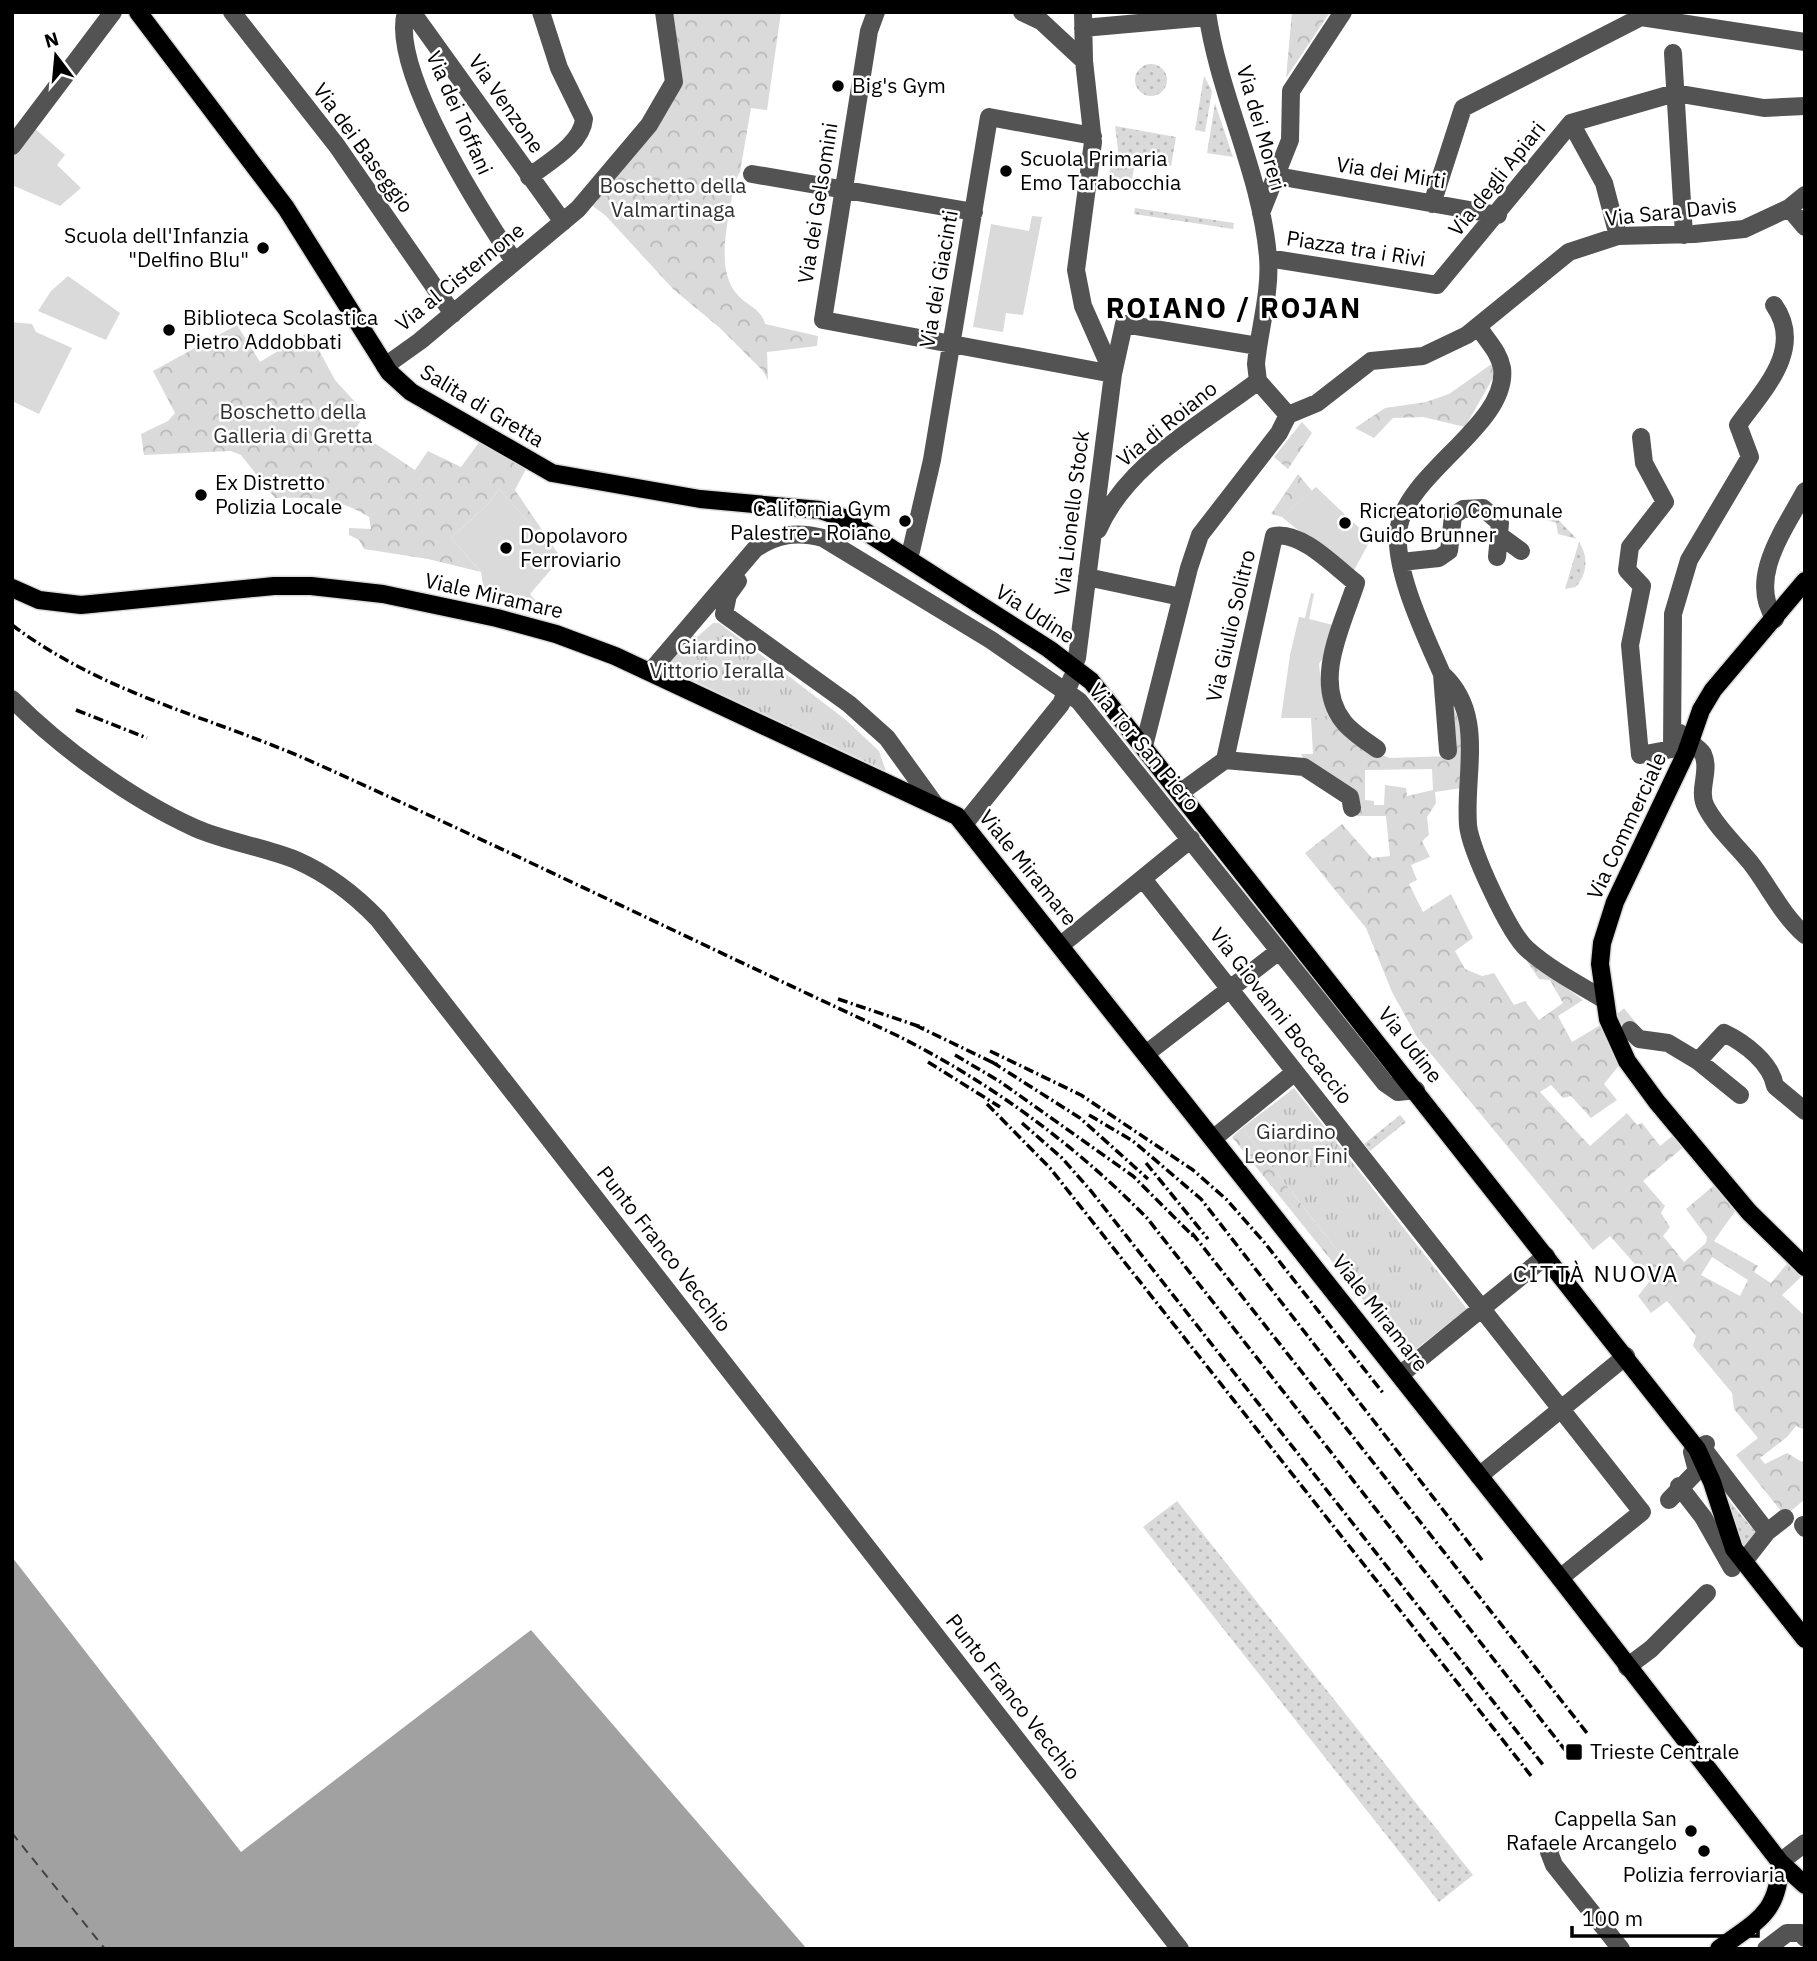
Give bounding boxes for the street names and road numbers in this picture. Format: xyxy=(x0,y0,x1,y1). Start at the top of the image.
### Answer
street label: Via dei Toffani xyxy=(420,46,500,179)
street label: Via Venzone xyxy=(462,48,551,158)
street label: Via dei Moreri xyxy=(1231,62,1293,194)
street label: Via dei Baseggio xyxy=(307,77,420,218)
street label: Via degli Apiari xyxy=(1441,115,1551,242)
street label: Via dei Gelsomini xyxy=(790,120,844,285)
street label: Via dei Mirti xyxy=(1334,150,1448,195)
street label: Via Sara Davis xyxy=(1604,190,1738,232)
street label: Via dei Giacinti xyxy=(912,208,964,350)
street label: Via al Cisternone xyxy=(389,216,530,337)
street label: Piazza tra i Rivi xyxy=(1285,223,1428,273)
street label: Salita di Gretta xyxy=(415,357,550,453)
street label: Via di Roiano xyxy=(1110,374,1222,472)
street label: Via Lionello Stock xyxy=(1047,429,1095,597)
street label: Via Giulio Solitro xyxy=(1199,547,1261,705)
street label: Viale Miramare xyxy=(422,565,566,625)
street label: Via Udine xyxy=(990,577,1081,649)
street label: Via Tor San Piero xyxy=(1083,677,1206,816)
street label: Via Commerciale xyxy=(1580,748,1672,904)
street label: Viale Miramare xyxy=(973,804,1084,931)
street label: Via Giovanni Boccaccio xyxy=(1204,921,1360,1109)
street label: Via Udine xyxy=(1372,1001,1449,1088)
street label: Punto Franco Vecchio xyxy=(591,1160,738,1337)
street label: Viale Miramare xyxy=(1326,1248,1435,1377)
street label: Punto Franco Vecchio xyxy=(940,1608,1087,1785)

